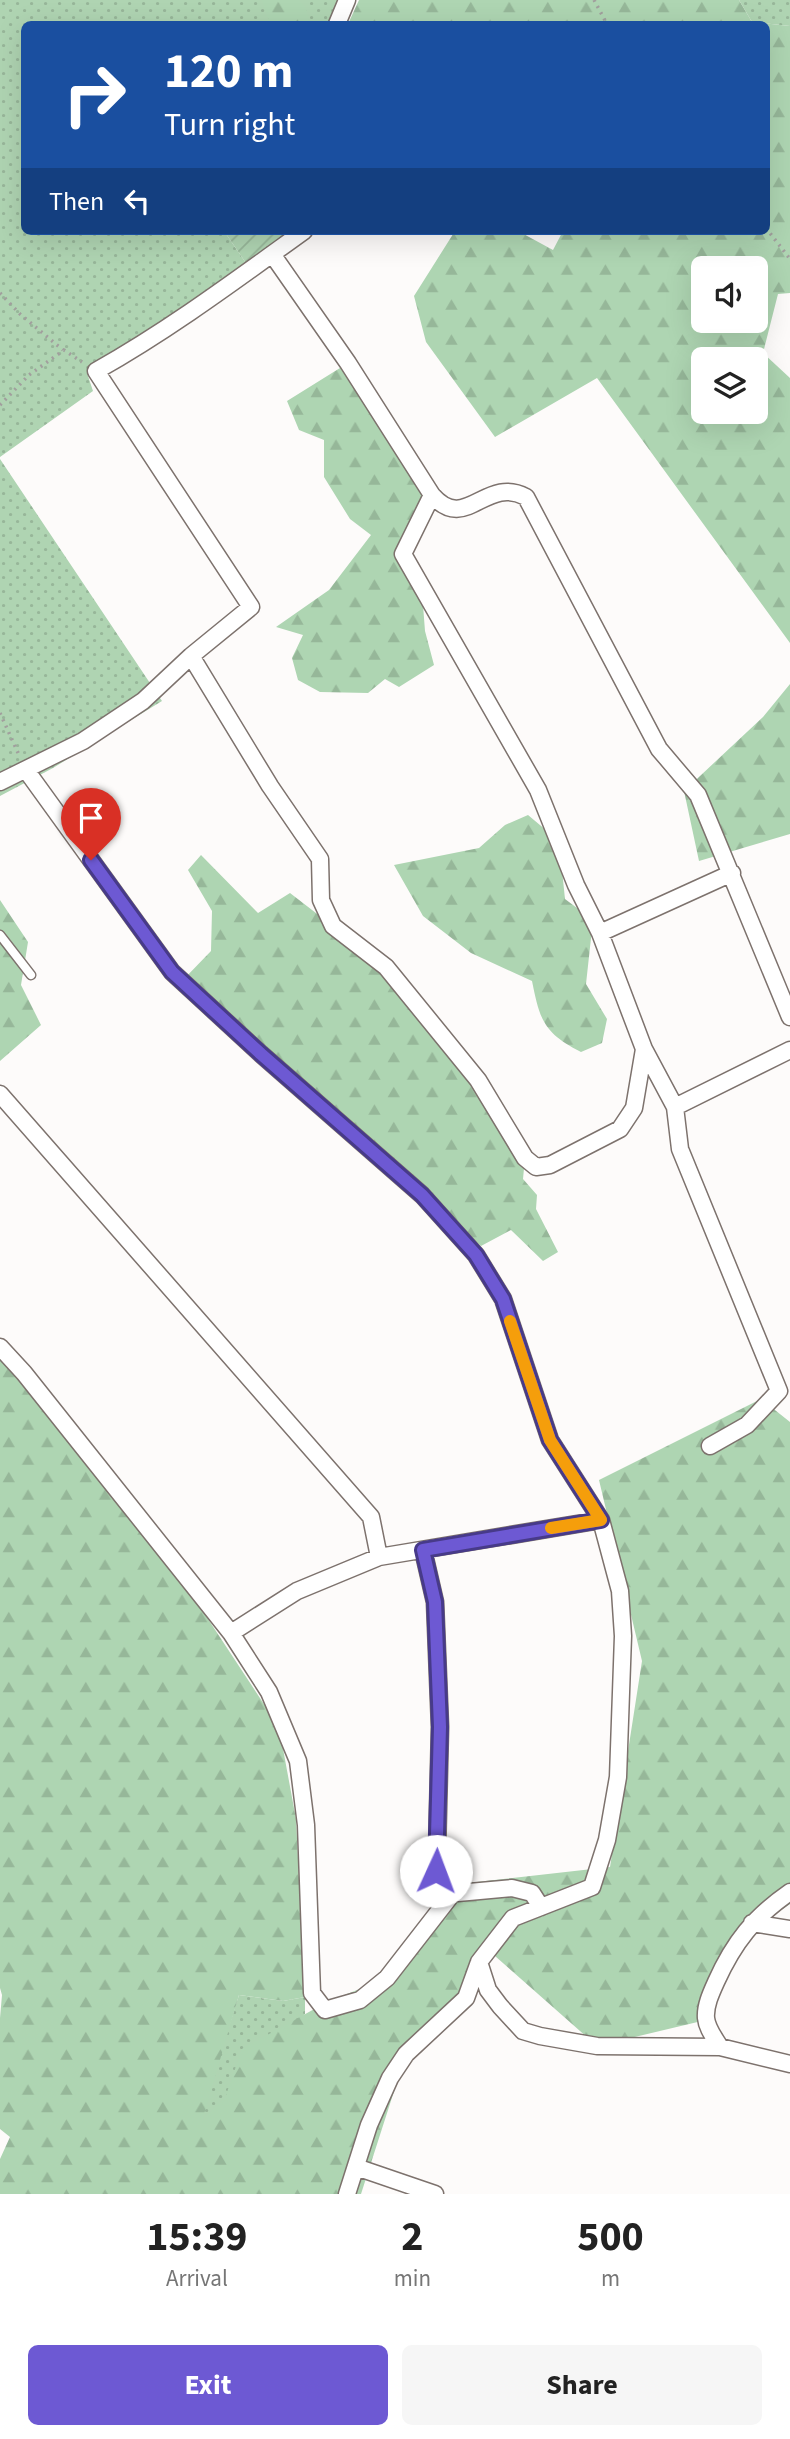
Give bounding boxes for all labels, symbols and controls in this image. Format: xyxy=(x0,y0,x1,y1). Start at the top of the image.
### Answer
text: 120 m xyxy=(164,37,293,107)
icon: right xyxy=(49,49,140,140)
text: Turn right xyxy=(164,102,295,148)
icon: left xyxy=(118,182,156,220)
text: Then xyxy=(49,183,104,220)
map controls xyxy=(691,256,768,424)
button: sound xyxy=(691,256,768,333)
button: layers xyxy=(691,347,768,424)
pin xyxy=(61,788,121,860)
icon: arrive xyxy=(72,799,110,837)
position arrow xyxy=(399,1834,473,1908)
text: 15:39 xyxy=(146,2207,248,2267)
text: 2 xyxy=(401,2207,423,2267)
text: 500 xyxy=(577,2207,644,2267)
text: Arrival xyxy=(166,2262,228,2295)
text: min xyxy=(394,2262,431,2295)
text: m xyxy=(601,2262,620,2295)
button: Exit xyxy=(28,2345,388,2425)
button: Share xyxy=(402,2345,762,2425)

